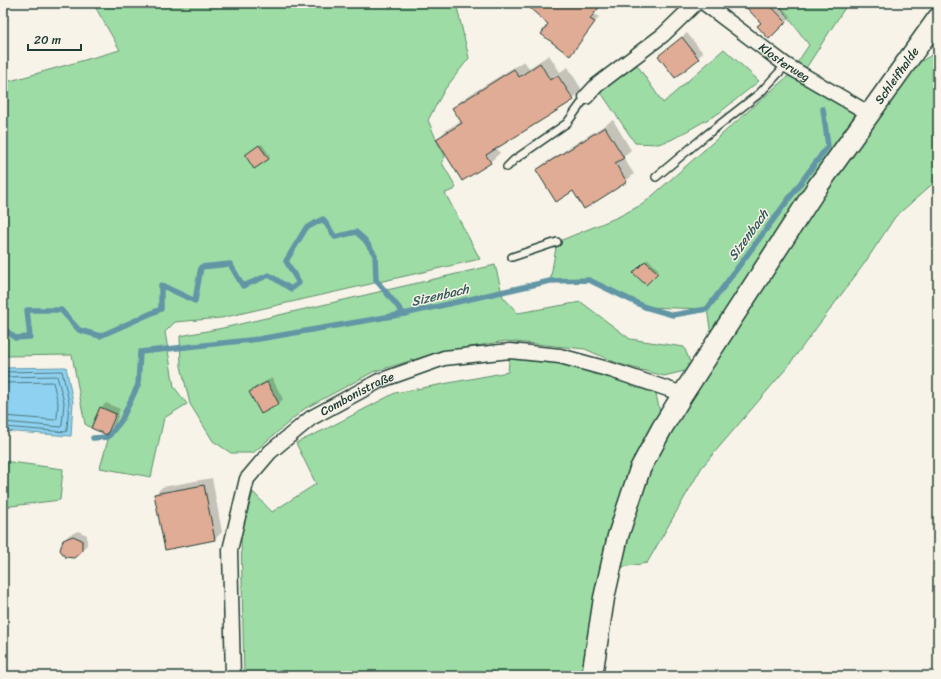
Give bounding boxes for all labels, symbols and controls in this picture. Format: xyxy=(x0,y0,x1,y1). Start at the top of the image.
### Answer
scale bar xyxy=(28,26,81,52)
text: 20 m xyxy=(34,29,61,51)
street label: Klosterweg xyxy=(754,37,814,88)
street label: Schleifhalde xyxy=(869,42,925,109)
water label: Sizenbach xyxy=(722,204,775,265)
water label: Sizenbach xyxy=(409,277,472,313)
street label: Combonistraße xyxy=(316,365,397,422)

